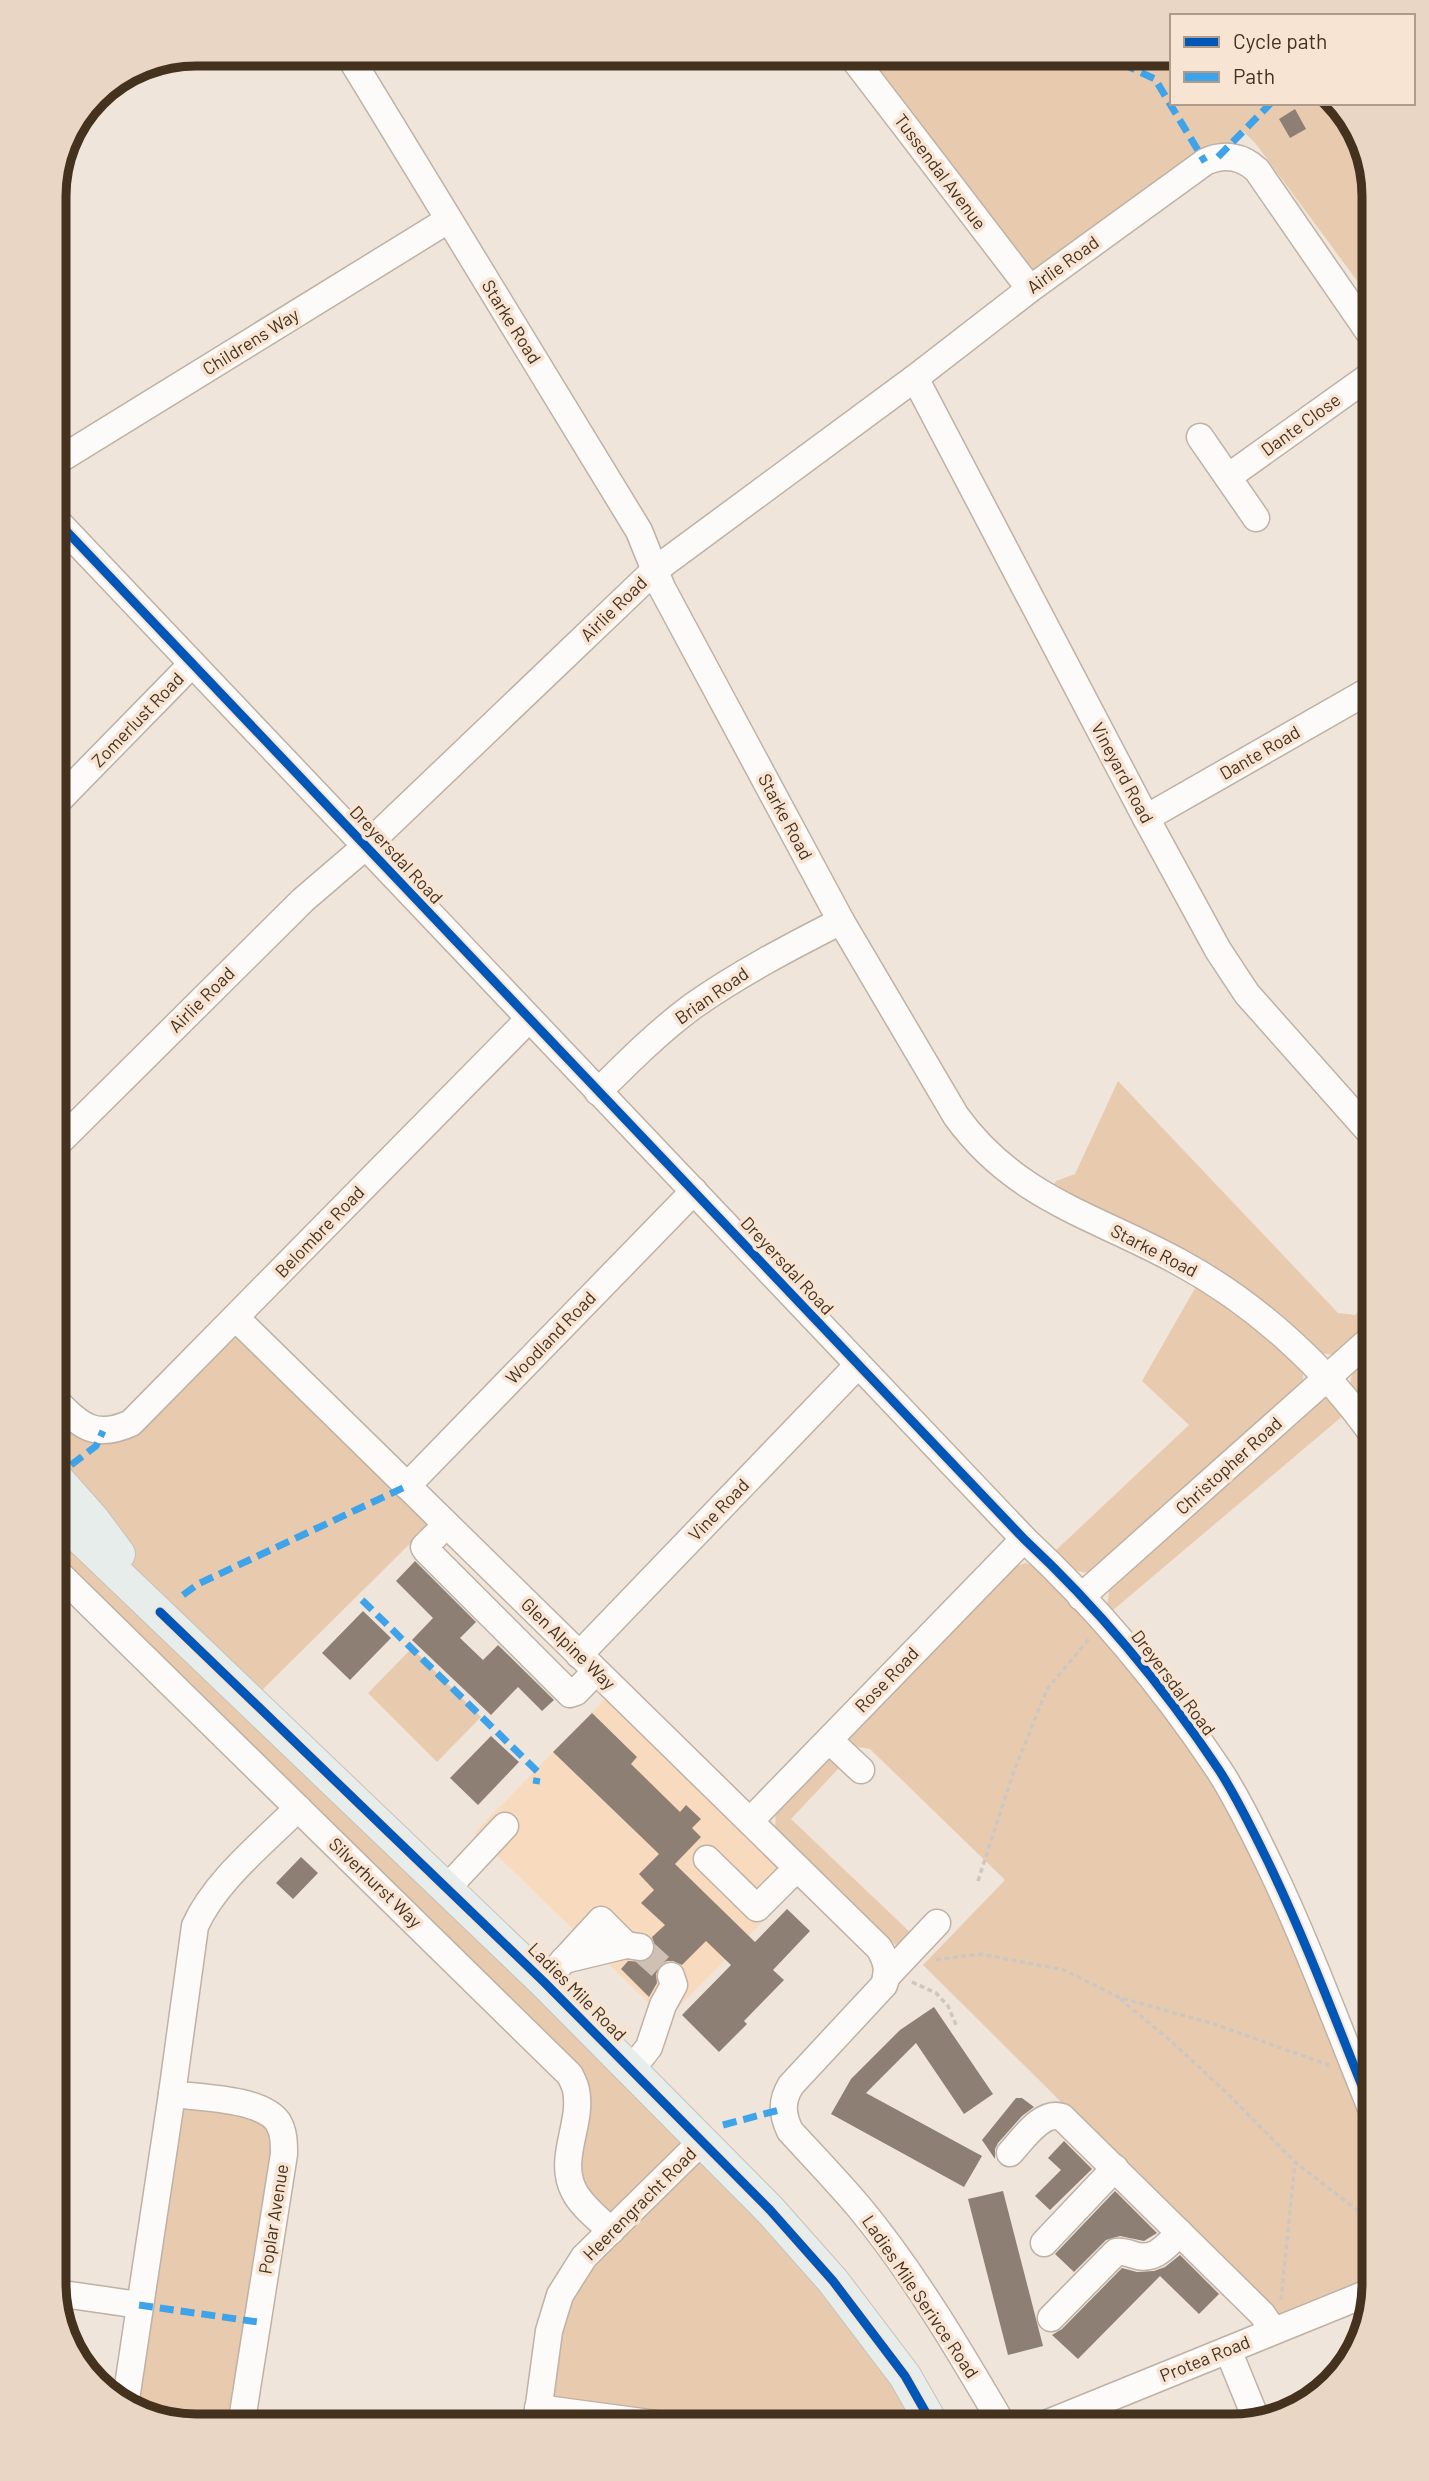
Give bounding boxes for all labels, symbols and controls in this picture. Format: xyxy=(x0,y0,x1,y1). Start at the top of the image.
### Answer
legend xyxy=(1170,14,1415,105)
text: Cycle path xyxy=(1233,28,1327,53)
text: Path xyxy=(1233,63,1275,88)
street label: Tussendal Avenue xyxy=(890,109,992,234)
street label: Airlie Road xyxy=(1022,231,1103,298)
street label: Starke Road xyxy=(477,276,546,367)
street label: Childrens Way xyxy=(198,303,303,380)
street label: Dante Close xyxy=(1257,388,1344,460)
street label: Airlie Road xyxy=(576,571,651,645)
street label: Zomerlust Road xyxy=(87,667,188,771)
street label: Vineyard Road xyxy=(1087,718,1159,827)
street label: Dante Road xyxy=(1215,720,1304,784)
street label: Starke Road xyxy=(754,770,818,863)
street label: Dreyersdal Road xyxy=(346,801,448,908)
street label: Airlie Road xyxy=(164,962,239,1037)
street label: Brian Road xyxy=(670,962,752,1028)
street label: Belombre Road xyxy=(270,1181,369,1282)
street label: Dreyersdal Road xyxy=(737,1212,839,1319)
street label: Starke Road xyxy=(1107,1219,1202,1281)
street label: Woodland Road xyxy=(501,1286,600,1388)
street label: Christopher Road xyxy=(1171,1412,1286,1519)
street label: Vine Road xyxy=(683,1474,753,1545)
street label: Glen Alpine Way xyxy=(517,1593,620,1694)
street label: Dreyersdal Road xyxy=(1127,1625,1221,1739)
street label: Rose Road xyxy=(850,1642,923,1717)
street label: Silverhurst Way xyxy=(325,1832,427,1932)
street label: Ladies Mile Road xyxy=(524,1938,631,2045)
street label: Heerengracht Road xyxy=(578,2142,700,2264)
street label: Poplar Avenue xyxy=(253,2162,293,2275)
street label: Ladies Mile Serivce Road xyxy=(858,2211,984,2382)
street label: Protea Road xyxy=(1156,2330,1253,2386)

